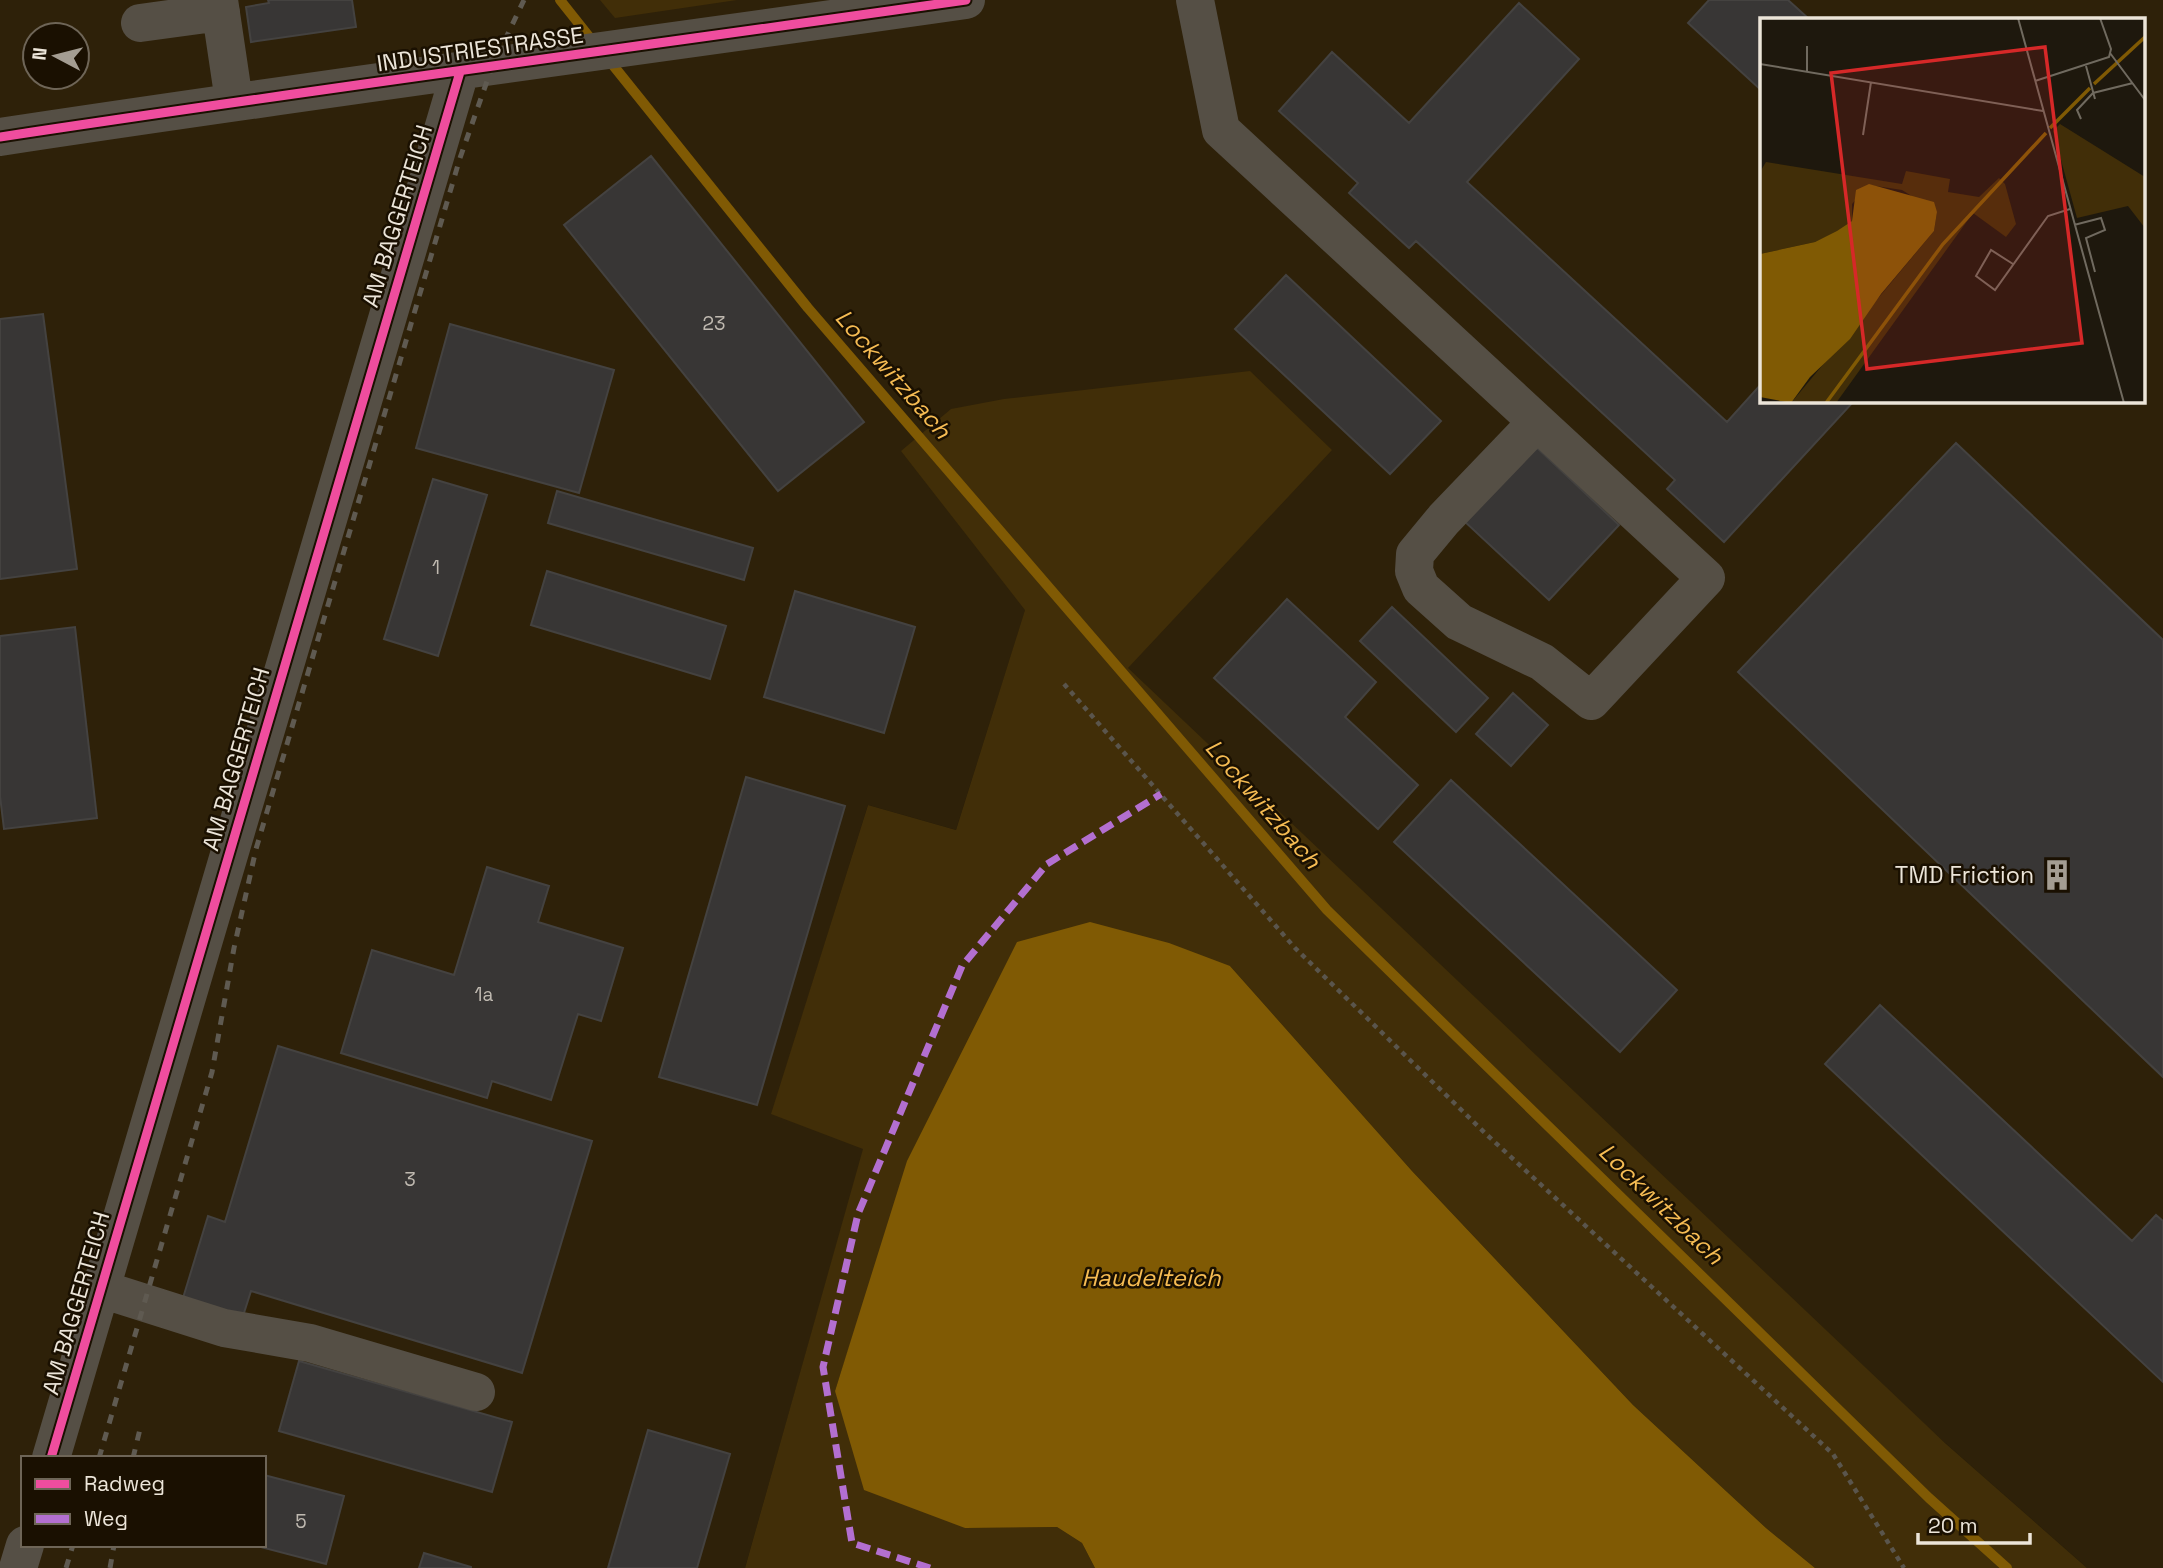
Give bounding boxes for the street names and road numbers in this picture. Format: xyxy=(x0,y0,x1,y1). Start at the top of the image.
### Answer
street label: INDUSTRIESTRASSE xyxy=(375,20,585,78)
street label: AM BAGGERTEICH xyxy=(355,121,439,311)
street label: AM BAGGERTEICH xyxy=(196,664,276,854)
street label: AM BAGGERTEICH xyxy=(36,1208,116,1398)

